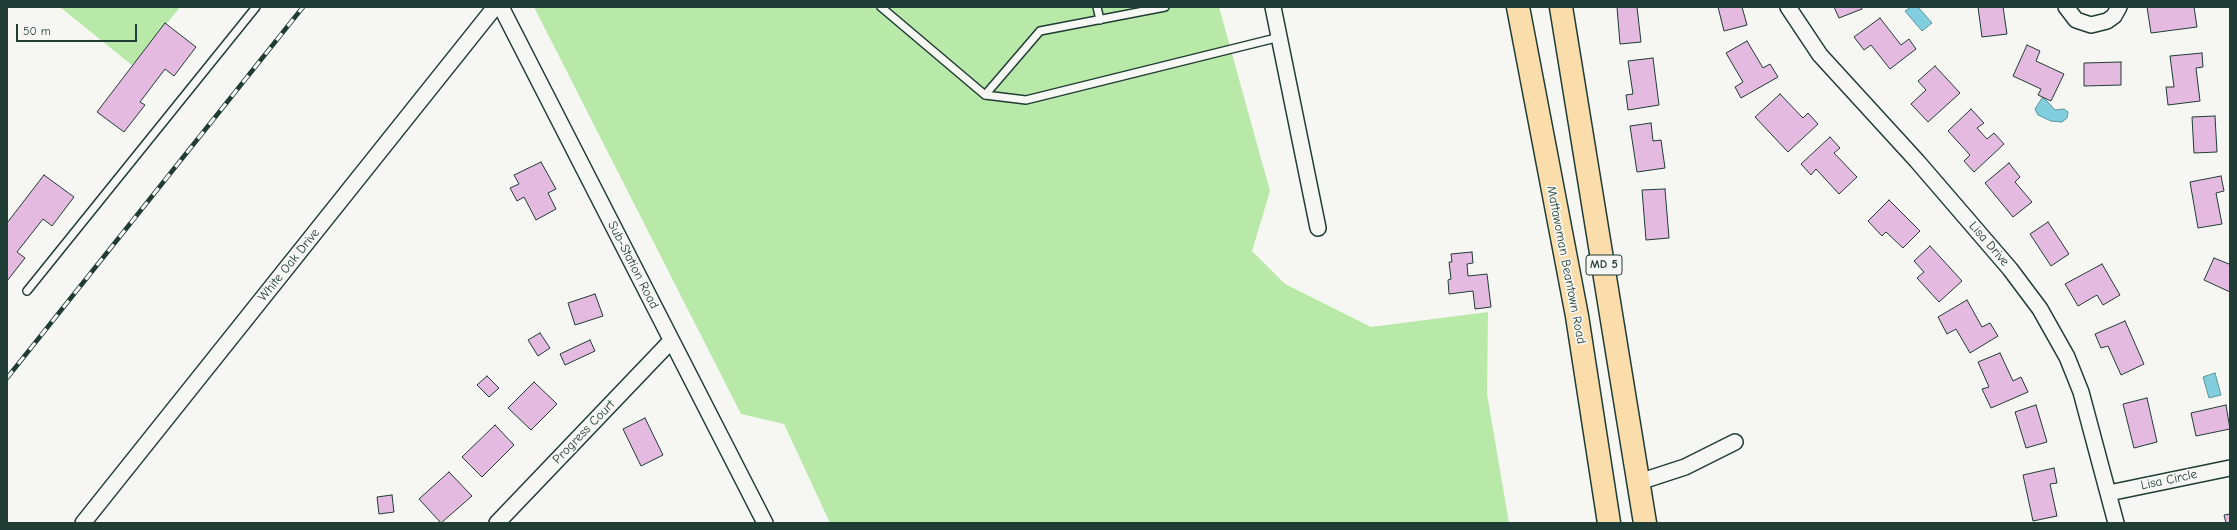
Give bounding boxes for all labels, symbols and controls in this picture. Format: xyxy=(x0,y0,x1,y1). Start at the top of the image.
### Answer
scale bar xyxy=(18,16,139,42)
text: 50 m xyxy=(23,24,51,38)
street label: Mattawoman Beantown Road xyxy=(1543,185,1589,345)
street label: Sub-Station Road xyxy=(604,219,662,311)
street label: Lisa Drive xyxy=(1965,219,2013,269)
street label: White Oak Drive xyxy=(255,225,323,305)
road number: MD 5 xyxy=(1586,255,1622,275)
street label: Progress Court xyxy=(550,397,618,467)
street label: Lisa Circle xyxy=(2139,466,2199,494)

